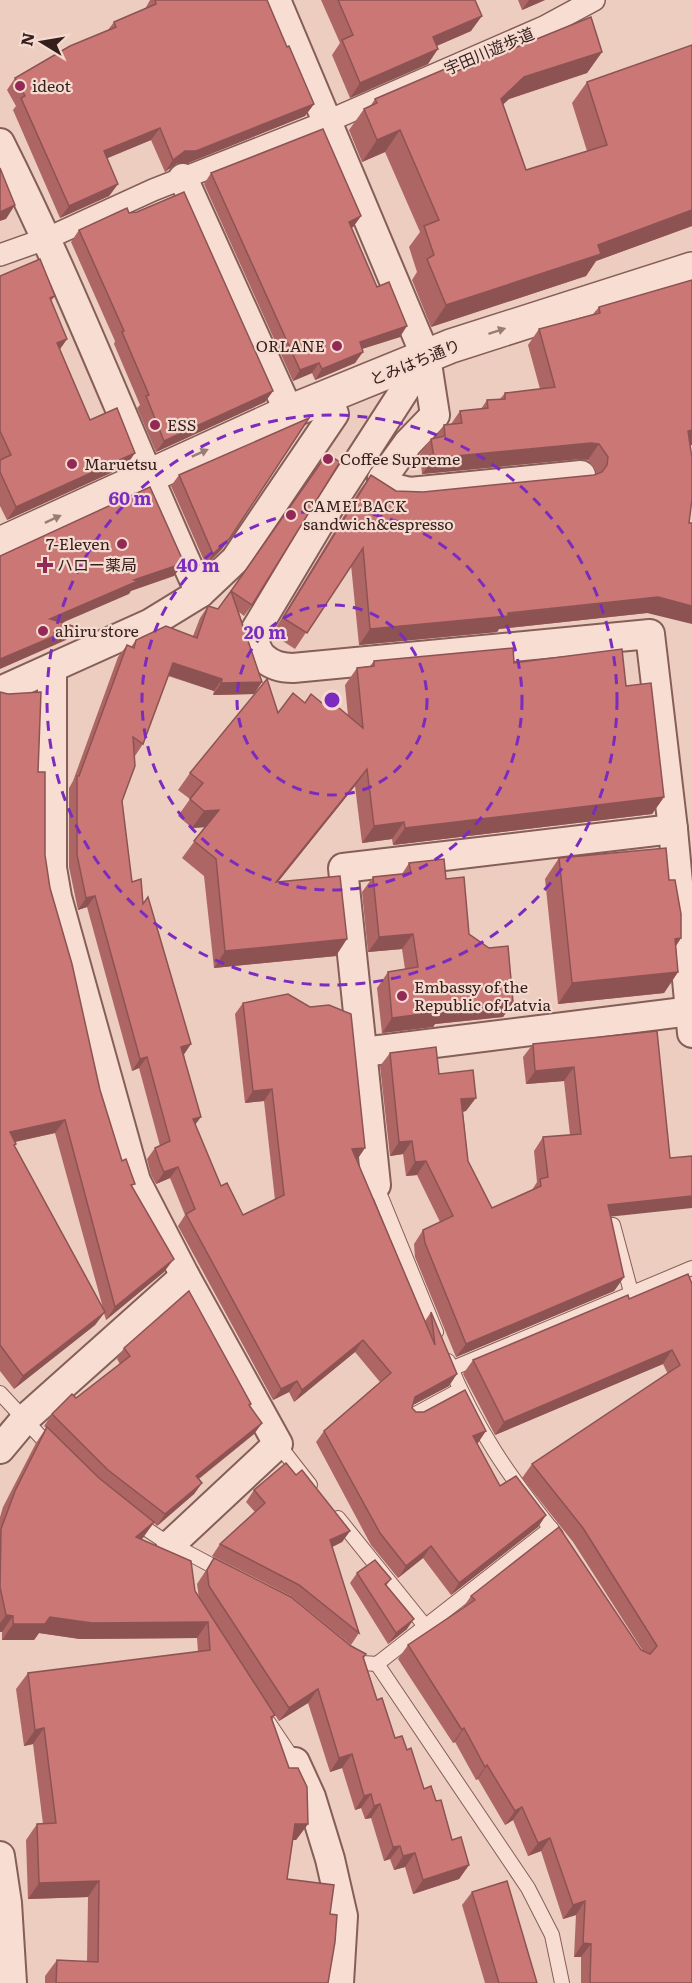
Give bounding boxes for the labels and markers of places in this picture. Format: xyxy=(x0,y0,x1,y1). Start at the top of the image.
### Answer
place label: ideot xyxy=(32,73,71,97)
marker: ideot xyxy=(13,79,27,93)
place label: ORLANE xyxy=(256,333,325,357)
marker: ORLANE xyxy=(330,339,344,353)
place label: ESS xyxy=(167,412,196,436)
marker: ESS xyxy=(148,418,162,432)
place label: Coffee Supreme xyxy=(340,446,460,470)
place label: Maruetsu xyxy=(84,451,157,475)
marker: Coffee Supreme xyxy=(321,452,335,466)
marker: Maruetsu xyxy=(65,457,79,471)
place label: CAMELBACK sandwich&espresso xyxy=(303,493,454,535)
marker: CAMELBACK sandwich&espresso xyxy=(284,508,298,522)
place label: 7-Eleven xyxy=(46,531,110,555)
marker: 7-Eleven xyxy=(115,537,129,551)
place label: ハロー薬局 xyxy=(57,552,137,576)
marker: ハロー薬局 xyxy=(38,558,52,572)
place label: ahiru store xyxy=(55,618,139,642)
marker: ahiru store xyxy=(36,624,50,638)
centre of rings xyxy=(322,690,342,710)
place label: Embassy of the Republic of Latvia xyxy=(414,974,552,1016)
marker: Embassy of the Republic of Latvia xyxy=(395,989,409,1003)

